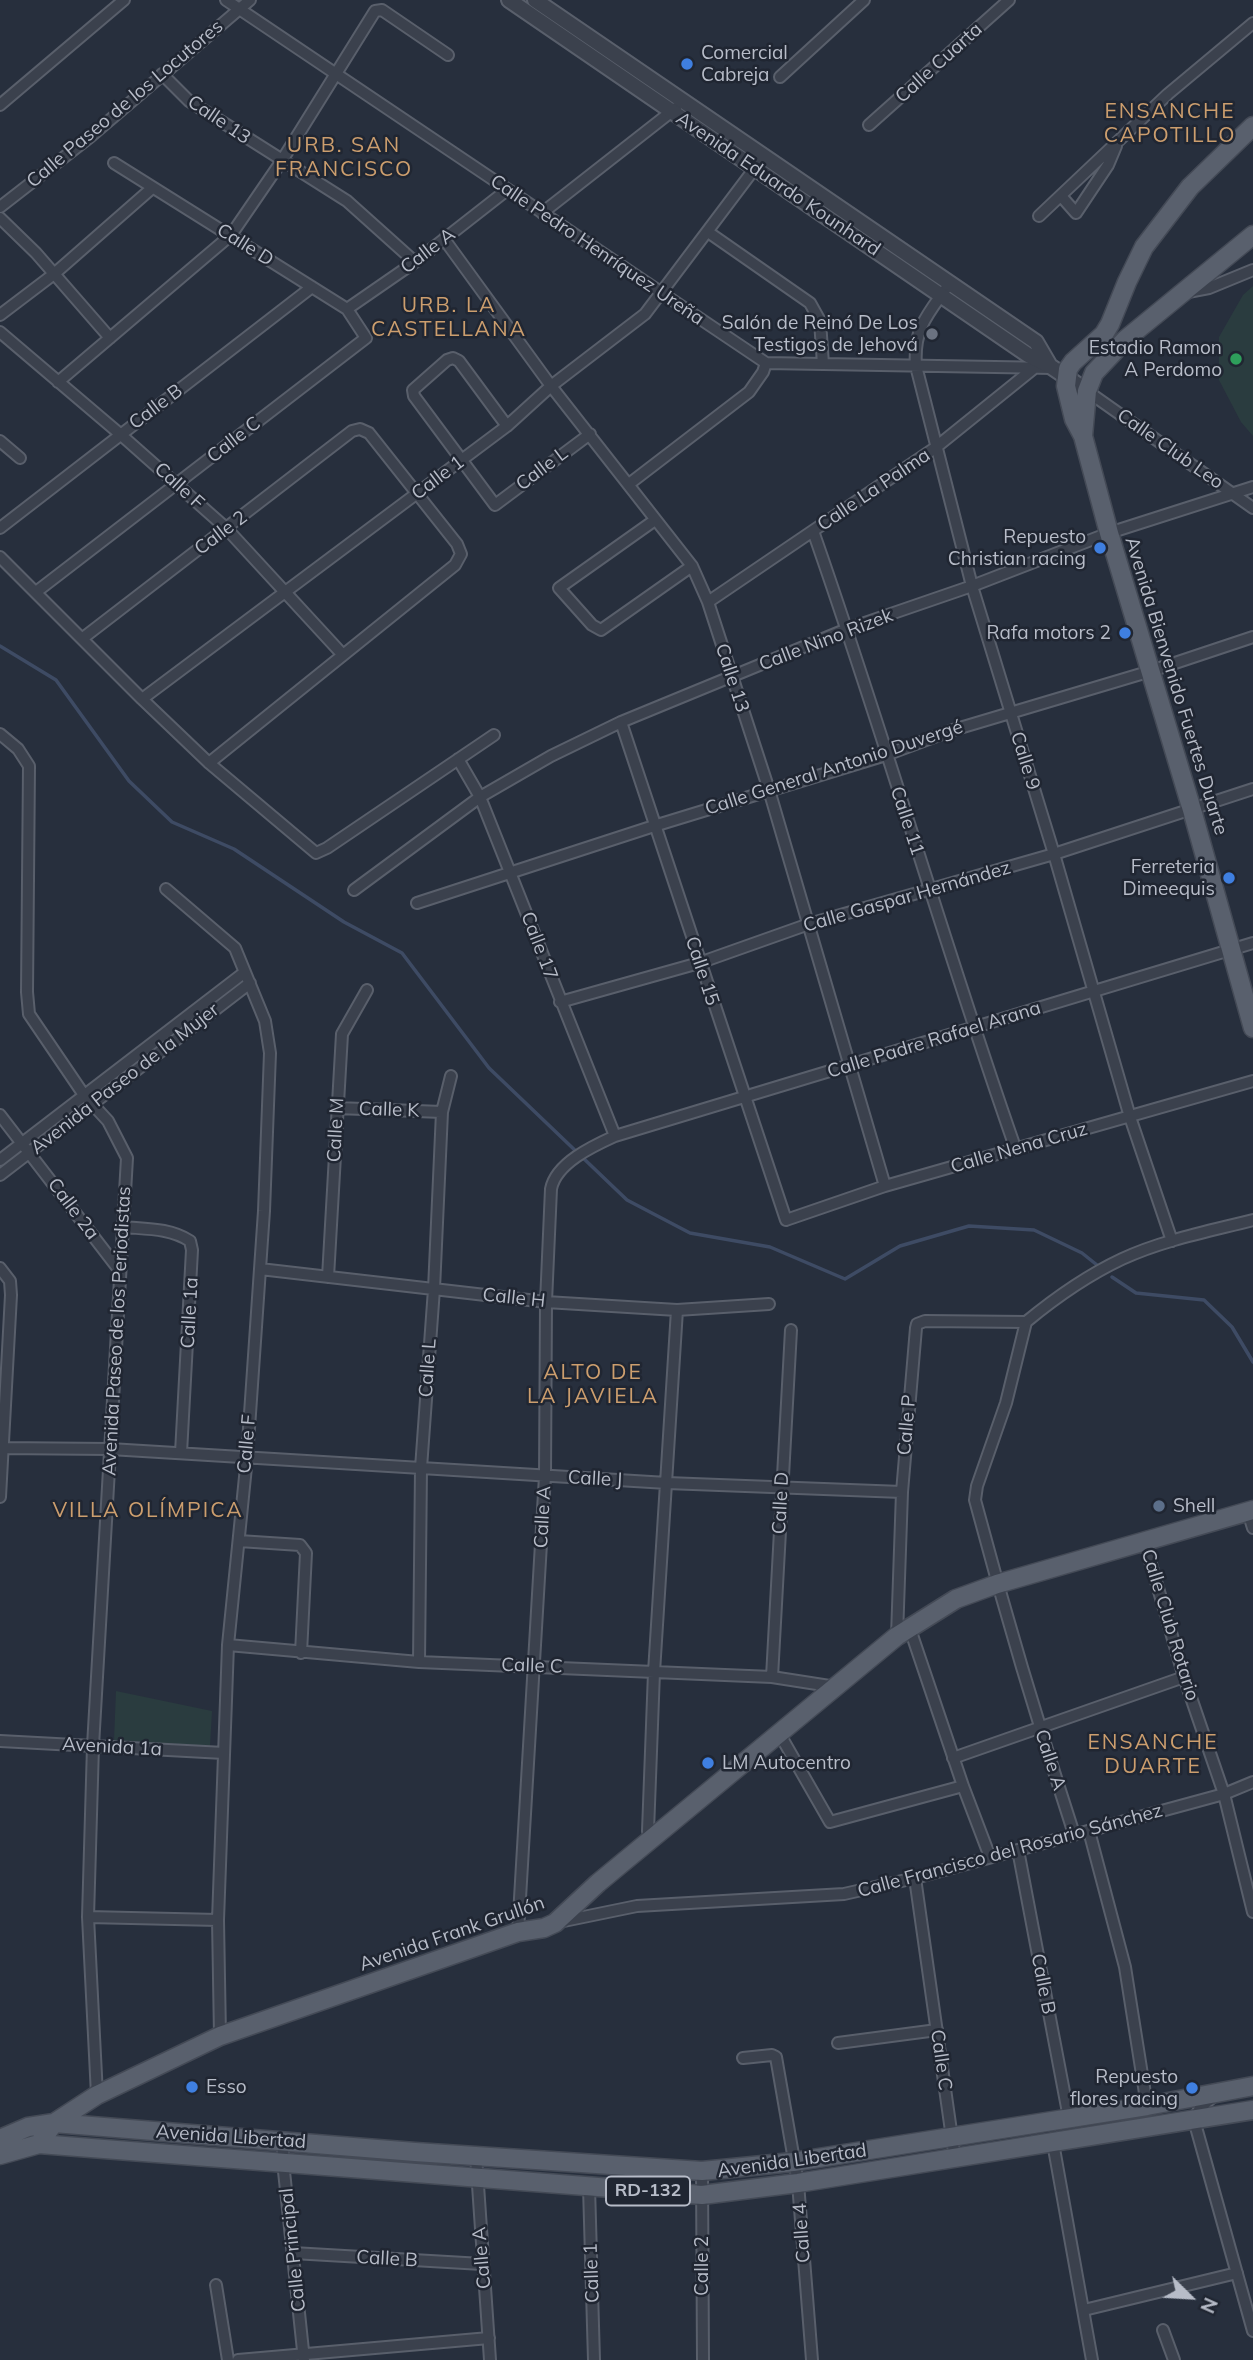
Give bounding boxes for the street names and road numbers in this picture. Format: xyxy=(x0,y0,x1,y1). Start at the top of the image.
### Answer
street label: Calle Paseo de los Locutores xyxy=(22,15,228,193)
street label: Calle Cuarta xyxy=(891,18,987,108)
street label: Calle 13 xyxy=(183,91,255,149)
street label: Avenida Eduardo Kounhard xyxy=(672,107,884,261)
street label: Calle Pedro Henríquez Ureña xyxy=(486,170,708,330)
street label: Calle D xyxy=(212,219,278,271)
street label: Calle A xyxy=(396,223,460,279)
street label: Calle B xyxy=(125,379,187,435)
street label: Calle Club Leo xyxy=(1112,404,1228,494)
street label: Calle C xyxy=(203,412,265,468)
street label: Calle L xyxy=(512,442,572,496)
street label: Calle La Palma xyxy=(813,444,935,536)
street label: Calle 1 xyxy=(407,451,469,505)
street label: Calle F xyxy=(149,458,209,514)
street label: Calle 2 xyxy=(190,506,252,560)
street label: Avenida Bienvenido Fuertes Duarte xyxy=(1120,534,1232,838)
street label: Calle Nino Rizek xyxy=(756,604,896,676)
street label: Calle 13 xyxy=(710,641,754,715)
street label: Calle General Antonio Duvergé xyxy=(702,715,966,821)
street label: Calle 9 xyxy=(1005,729,1045,793)
street label: Calle 11 xyxy=(885,784,929,858)
street label: Calle Gaspar Hernández xyxy=(801,856,1013,938)
street label: Calle 17 xyxy=(516,909,562,983)
street label: Calle 15 xyxy=(680,934,724,1008)
street label: Calle Padre Rafael Arana xyxy=(825,997,1043,1083)
street label: Avenida Paseo de la Mujer xyxy=(26,998,224,1160)
street label: Calle M xyxy=(323,1097,349,1163)
street label: Calle K xyxy=(358,1098,420,1122)
street label: Calle Nena Cruz xyxy=(948,1118,1090,1178)
street label: Calle 2a xyxy=(42,1174,104,1244)
street label: Avenida Paseo de los Periodistas xyxy=(98,1186,136,1476)
street label: Calle 1a xyxy=(177,1277,203,1349)
street label: Calle H xyxy=(481,1283,547,1313)
street label: Calle L xyxy=(415,1338,441,1398)
street label: Calle P xyxy=(893,1394,921,1456)
street label: Calle F xyxy=(233,1414,261,1474)
street label: Calle J xyxy=(567,1466,623,1492)
street label: Calle D xyxy=(768,1471,794,1535)
street label: Calle A xyxy=(530,1485,556,1549)
street label: Calle Club Rotario xyxy=(1136,1546,1204,1704)
street label: Calle C xyxy=(501,1654,563,1678)
street label: Calle A xyxy=(1030,1727,1070,1793)
street label: Avenida 1a xyxy=(61,1733,163,1761)
street label: Calle Francisco del Rosario Sánchez xyxy=(855,1799,1165,1903)
street label: Avenida Frank Grullón xyxy=(356,1892,548,1976)
street label: Calle B xyxy=(1026,1952,1060,2016)
street label: Calle C xyxy=(925,2028,957,2092)
street label: Avenida Libertad xyxy=(155,2120,307,2154)
street label: Avenida Libertad xyxy=(716,2139,868,2183)
road number: RD-132 xyxy=(606,2176,690,2206)
street label: Calle Principal xyxy=(275,2187,311,2313)
street label: Calle 4 xyxy=(789,2202,815,2264)
street label: Calle A xyxy=(468,2226,496,2290)
street label: Calle 2 xyxy=(691,2236,713,2296)
street label: Calle 1 xyxy=(580,2243,604,2303)
street label: Calle B xyxy=(356,2246,418,2272)

